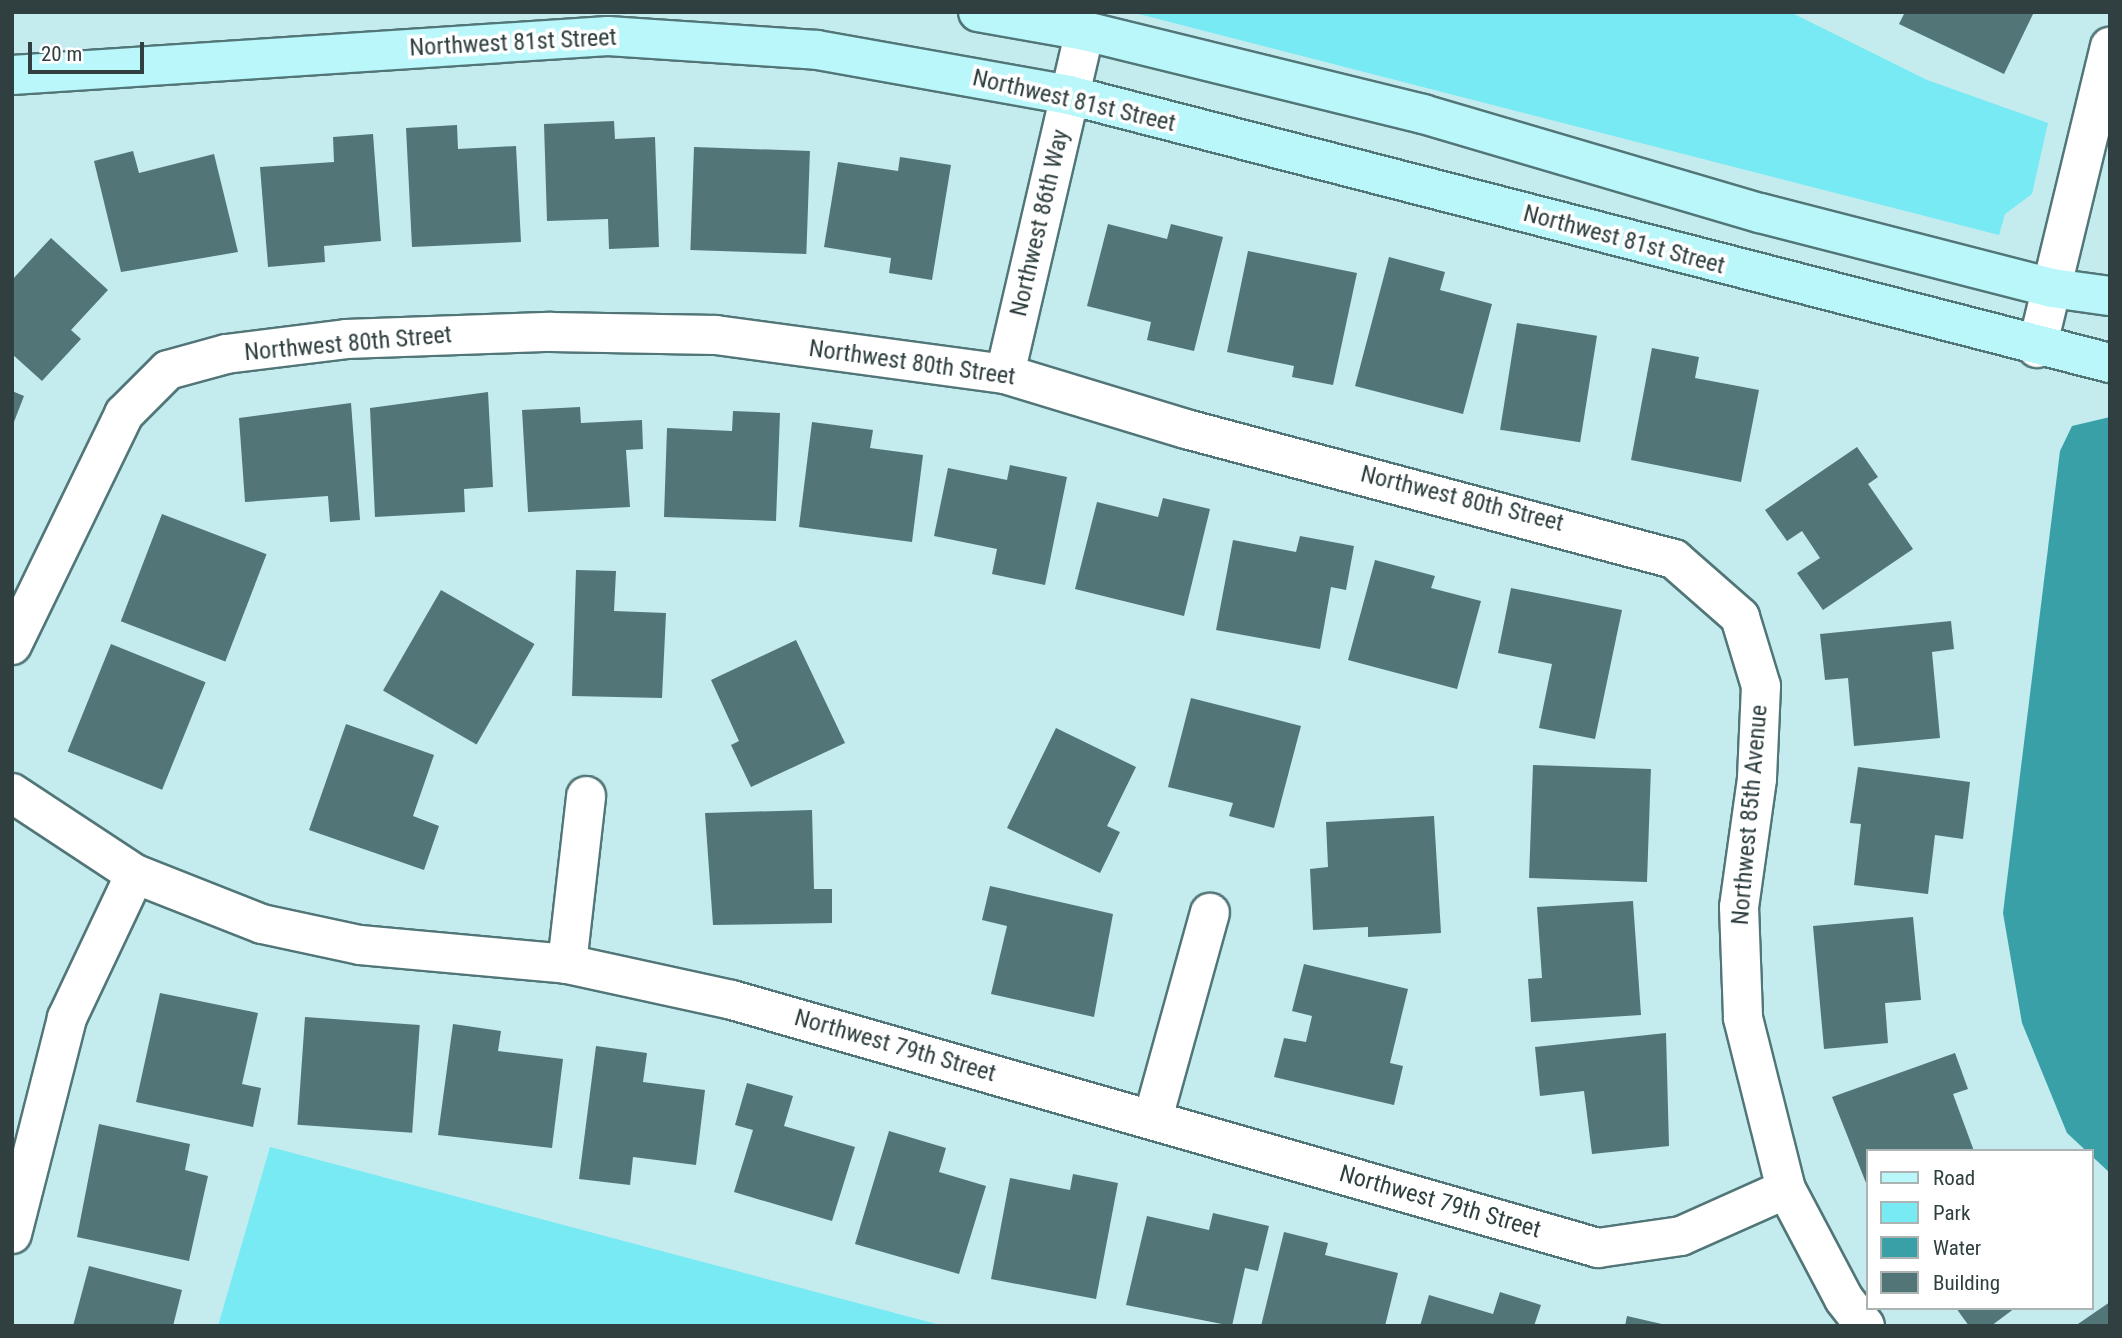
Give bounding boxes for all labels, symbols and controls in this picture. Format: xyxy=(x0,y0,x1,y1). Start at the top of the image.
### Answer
street label: Northwest 81st Street xyxy=(409,23,617,63)
scale bar xyxy=(32,28,147,72)
text: 20 m xyxy=(41,42,82,66)
street label: Northwest 81st Street xyxy=(970,64,1178,138)
street label: Northwest 86th Way xyxy=(1004,127,1076,319)
street label: Northwest 81st Street xyxy=(1520,199,1728,281)
street label: Northwest 80th Street xyxy=(243,321,453,367)
street label: Northwest 80th Street xyxy=(807,334,1017,392)
street label: Northwest 80th Street xyxy=(1358,460,1566,538)
street label: Northwest 85th Avenue xyxy=(1726,704,1774,926)
street label: Northwest 79th Street xyxy=(791,1003,999,1089)
legend xyxy=(1867,1149,2094,1310)
street label: Northwest 79th Street xyxy=(1336,1159,1544,1245)
text: Road xyxy=(1933,1166,1975,1190)
text: Park xyxy=(1933,1201,1970,1225)
text: Water xyxy=(1933,1236,1981,1260)
text: Building xyxy=(1933,1271,2000,1295)

